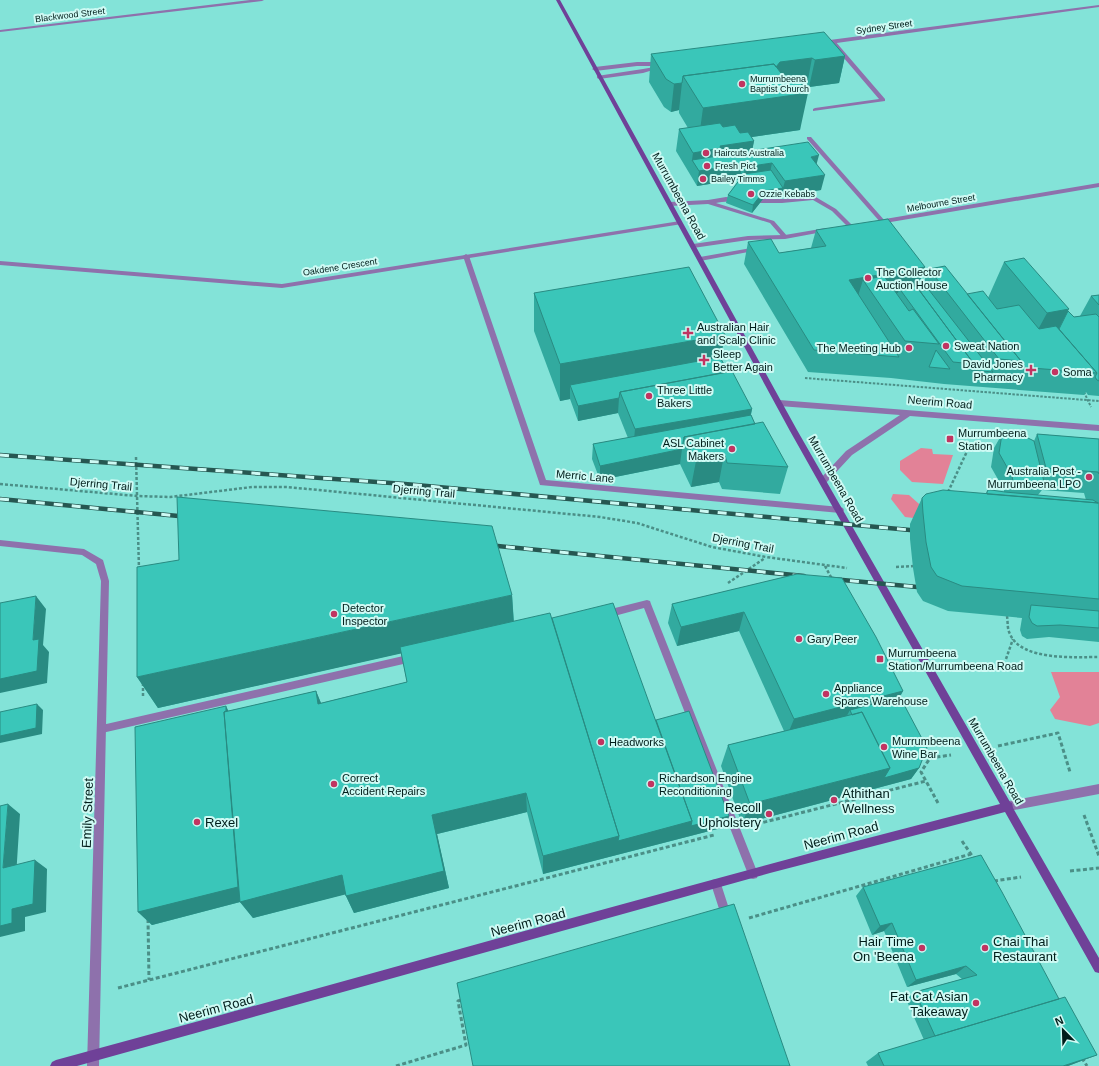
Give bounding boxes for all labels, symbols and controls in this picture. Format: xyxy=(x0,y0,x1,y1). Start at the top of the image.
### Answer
street label: Blackwood Street xyxy=(35,6,106,24)
street label: Sydney Street xyxy=(855,18,913,36)
place label: Murrumbeena Baptist Church xyxy=(750,74,809,94)
marker: Murrumbeena Baptist Church xyxy=(737,79,747,89)
marker: Haircuts Australia xyxy=(701,148,711,158)
place label: Haircuts Australia xyxy=(714,148,784,158)
street label: Murrumbeena Road xyxy=(650,150,708,242)
marker: Fresh Pict xyxy=(702,161,712,171)
place label: Fresh Pict xyxy=(715,161,756,171)
marker: Bailey Timms xyxy=(698,174,708,184)
place label: Bailey Timms xyxy=(711,174,765,184)
marker: Ozzie Kebabs xyxy=(746,189,756,199)
place label: Ozzie Kebabs xyxy=(759,189,816,199)
street label: Melbourne Street xyxy=(906,192,976,214)
street label: Oakdene Crescent xyxy=(302,256,378,278)
place label: The Collector Auction House xyxy=(876,266,948,291)
marker: The Collector Auction House xyxy=(863,273,873,283)
place label: Australian Hair and Scalp Clinic xyxy=(697,321,776,346)
marker: Australian Hair and Scalp Clinic xyxy=(682,327,694,339)
place label: Sweat Nation xyxy=(954,340,1019,352)
marker: Sweat Nation xyxy=(941,341,951,351)
place label: The Meeting Hub xyxy=(817,342,901,354)
marker: The Meeting Hub xyxy=(904,343,914,353)
place label: Sleep Better Again xyxy=(713,348,773,373)
marker: Sleep Better Again xyxy=(698,354,710,366)
place label: David Jones Pharmacy xyxy=(962,358,1023,383)
marker: David Jones Pharmacy xyxy=(1026,365,1036,375)
place label: Soma xyxy=(1063,366,1093,378)
marker: Soma xyxy=(1050,367,1060,377)
place label: Three Little Bakers xyxy=(657,384,712,409)
marker: Three Little Bakers xyxy=(644,391,654,401)
street label: Neerim Road xyxy=(907,393,973,411)
place label: Murrumbeena Station xyxy=(958,427,1027,452)
street label: Murrumbeena Road xyxy=(806,434,866,524)
marker: Murrumbeena Station xyxy=(945,434,955,444)
place label: ASL Cabinet Makers xyxy=(663,437,724,462)
marker: ASL Cabinet Makers xyxy=(727,444,737,454)
place label: Australia Post - Murrumbeena LPO xyxy=(987,465,1081,490)
street label: Merric Lane xyxy=(556,467,614,485)
marker: Australia Post - Murrumbeena LPO xyxy=(1084,472,1094,482)
street label: Djerring Trail xyxy=(69,475,133,493)
street label: Djerring Trail xyxy=(392,482,456,500)
street label: Djerring Trail xyxy=(711,531,775,555)
place label: Detector Inspector xyxy=(342,602,388,627)
marker: Detector Inspector xyxy=(329,609,339,619)
place label: Gary Peer xyxy=(807,633,857,645)
marker: Gary Peer xyxy=(794,634,804,644)
place label: Murrumbeena Station/Murrumbeena Road xyxy=(888,647,1023,672)
marker: Murrumbeena Station/Murrumbeena Road xyxy=(875,654,885,664)
place label: Appliance Spares Warehouse xyxy=(834,682,928,707)
marker: Appliance Spares Warehouse xyxy=(821,689,831,699)
street label: Murrumbeena Road xyxy=(966,716,1026,806)
place label: Murrumbeena Wine Bar xyxy=(892,735,961,760)
place label: Headworks xyxy=(609,736,665,748)
marker: Headworks xyxy=(596,737,606,747)
marker: Murrumbeena Wine Bar xyxy=(879,742,889,752)
place label: Correct Accident Repairs xyxy=(342,772,426,797)
place label: Richardson Engine Reconditioning xyxy=(659,772,752,797)
street label: Emily Street xyxy=(79,777,96,848)
marker: Correct Accident Repairs xyxy=(329,779,339,789)
marker: Richardson Engine Reconditioning xyxy=(646,779,656,789)
place label: Athithan Wellness xyxy=(842,786,895,816)
marker: Athithan Wellness xyxy=(829,795,839,805)
place label: Recoll Upholstery xyxy=(699,800,761,830)
marker: Recoll Upholstery xyxy=(764,809,774,819)
place label: Rexel xyxy=(205,815,238,830)
marker: Rexel xyxy=(192,817,202,827)
street label: Neerim Road xyxy=(802,818,880,853)
street label: Neerim Road xyxy=(489,905,567,940)
place label: Hair Time On 'Beena xyxy=(853,934,915,964)
place label: Chai Thai Restaurant xyxy=(993,934,1057,964)
marker: Hair Time On 'Beena xyxy=(917,943,927,953)
marker: Chai Thai Restaurant xyxy=(980,943,990,953)
place label: Fat Cat Asian Takeaway xyxy=(890,989,968,1019)
street label: Neerim Road xyxy=(177,991,255,1026)
marker: Fat Cat Asian Takeaway xyxy=(971,998,981,1008)
north arrow xyxy=(1043,1010,1083,1050)
text: N xyxy=(1053,1014,1065,1028)

